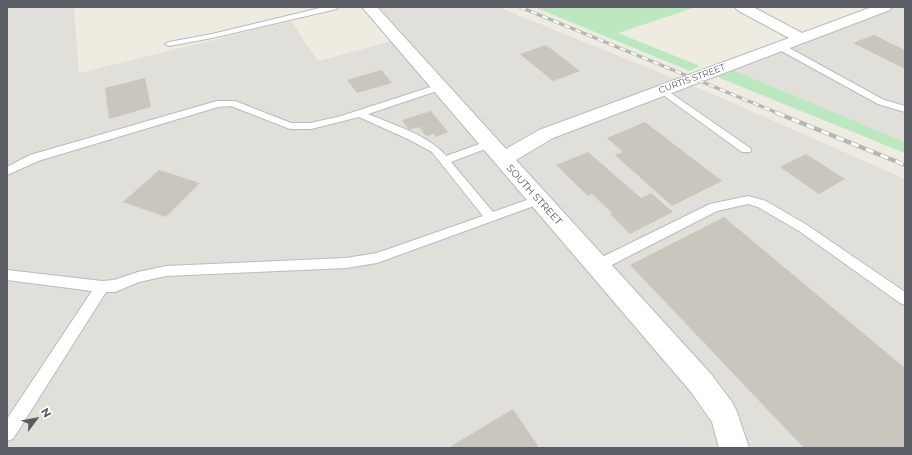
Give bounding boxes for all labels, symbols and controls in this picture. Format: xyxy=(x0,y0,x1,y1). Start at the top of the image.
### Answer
street label: CURTIS STREET xyxy=(657,62,727,96)
street label: SOUTH STREET xyxy=(504,162,564,228)
north arrow xyxy=(16,399,56,439)
text: N xyxy=(38,405,54,420)

